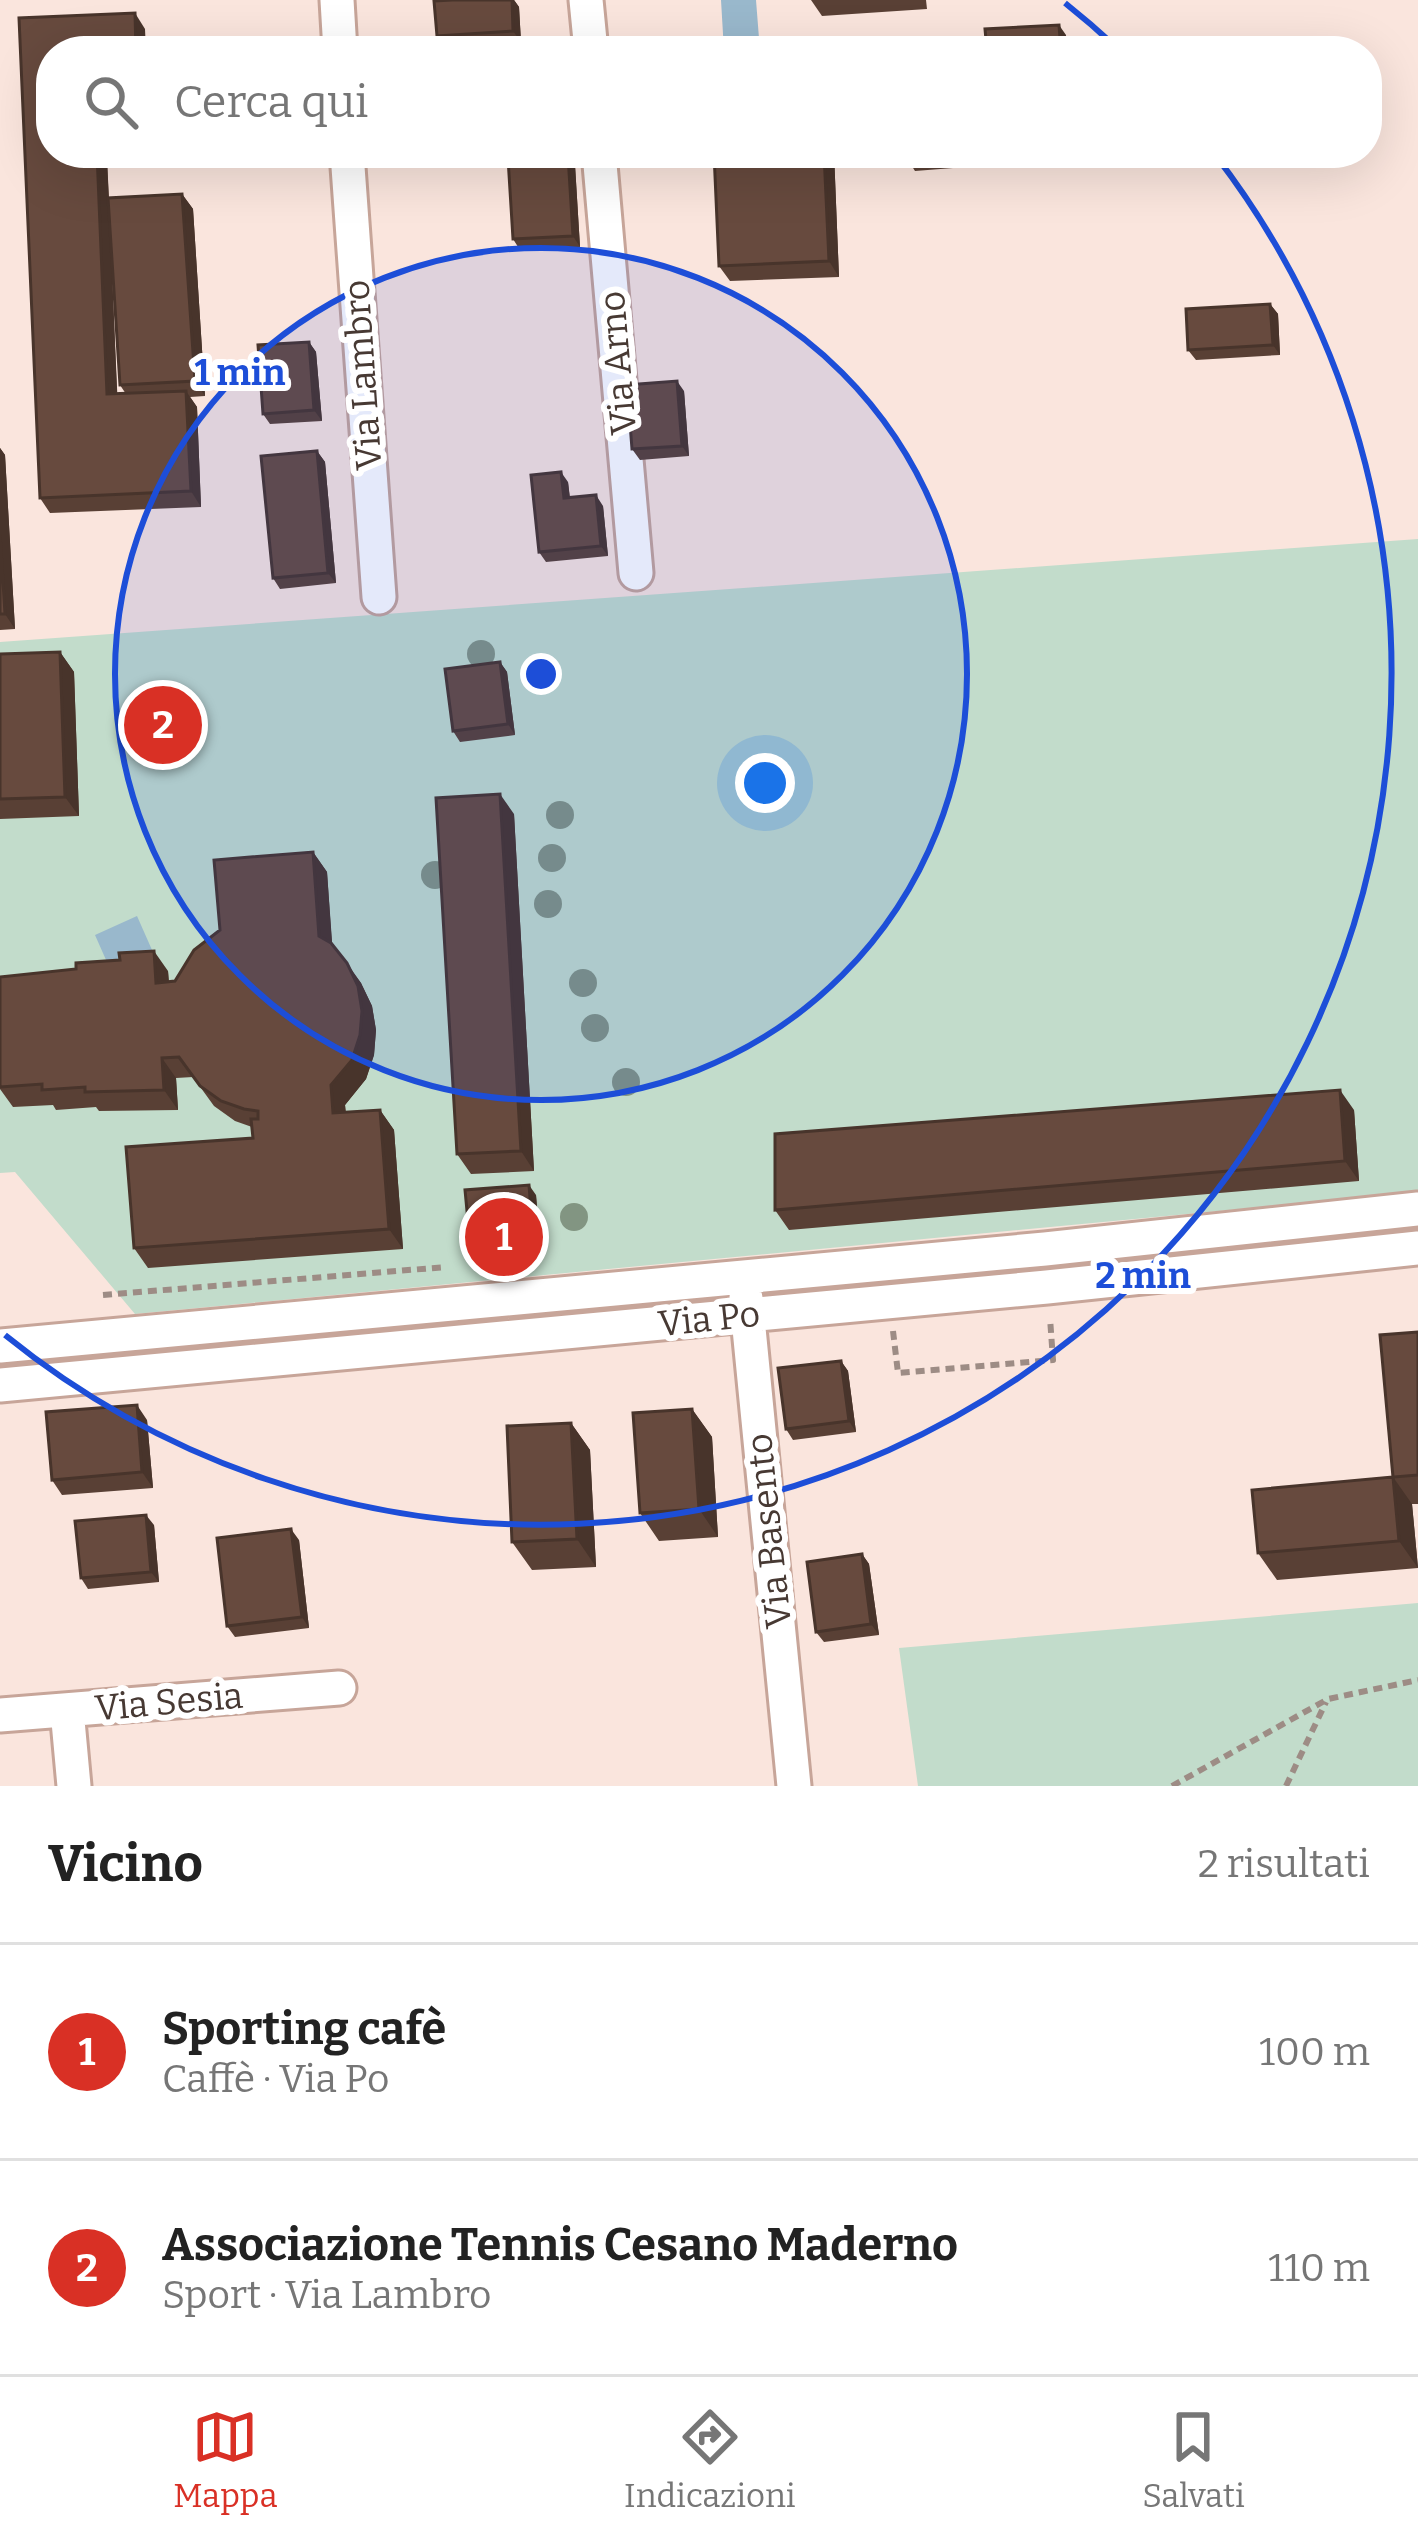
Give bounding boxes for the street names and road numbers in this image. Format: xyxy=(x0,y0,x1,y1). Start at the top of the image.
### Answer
street label: Via Lambro xyxy=(334,278,392,472)
street label: Via Arno xyxy=(590,289,646,437)
street label: Via Po xyxy=(656,1292,762,1346)
street label: Via Basento xyxy=(737,1431,801,1631)
street label: Via Sesia xyxy=(93,1674,245,1730)

